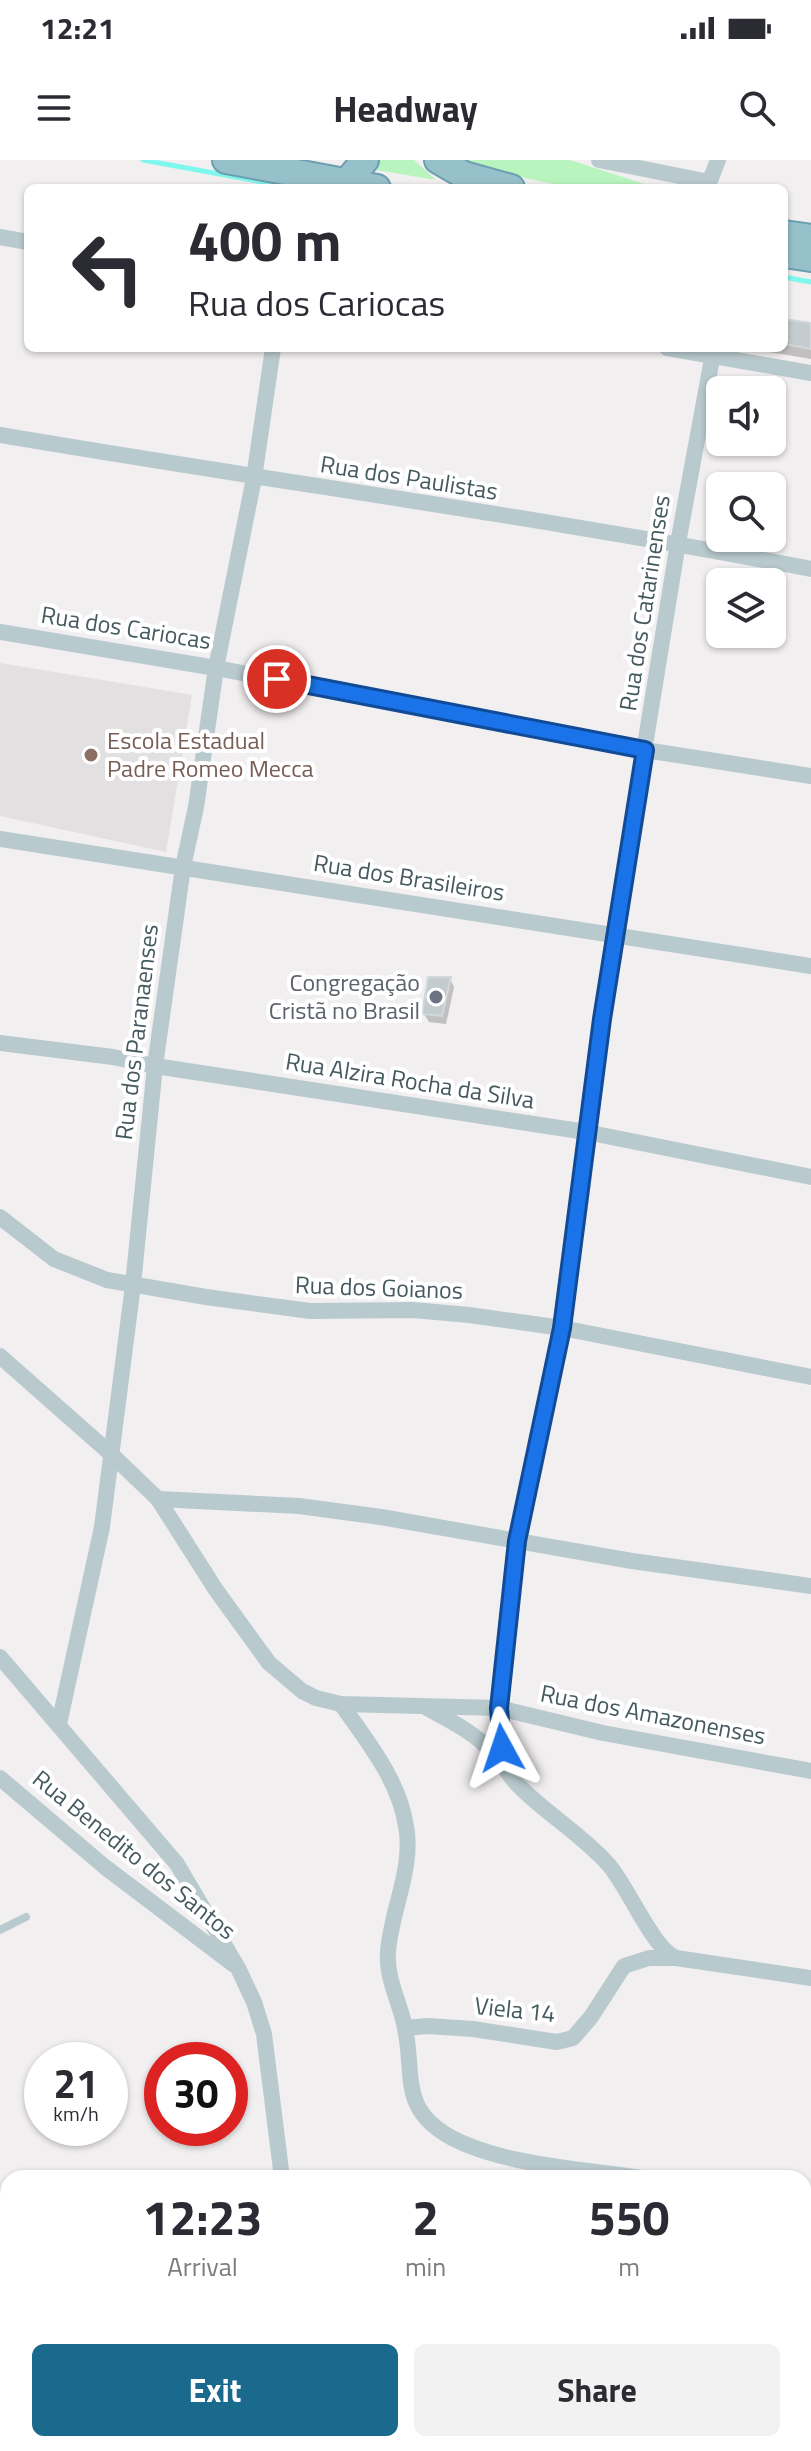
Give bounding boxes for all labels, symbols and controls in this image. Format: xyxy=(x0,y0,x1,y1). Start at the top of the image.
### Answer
text: 12:21 xyxy=(40,5,115,51)
text: Headway xyxy=(333,81,478,136)
icon: menu xyxy=(32,86,76,130)
icon: search xyxy=(735,86,779,130)
text: 400 m xyxy=(188,198,341,283)
icon: left xyxy=(56,216,160,320)
text: Rua dos Cariocas xyxy=(188,275,445,330)
map controls xyxy=(706,376,786,648)
button: sound xyxy=(706,376,786,456)
street label: Rua dos Paulistas xyxy=(318,445,500,509)
button: search xyxy=(706,472,786,552)
street label: Rua dos Catarinenses xyxy=(609,492,679,713)
button: layers xyxy=(706,568,786,648)
street label: Rua dos Cariocas xyxy=(39,596,214,658)
pin xyxy=(243,645,311,713)
icon: arrive xyxy=(255,657,299,701)
place label: Escola Estadual Padre Romeo Mecca xyxy=(107,722,314,786)
marker: Escola Estadual Padre Romeo Mecca xyxy=(82,746,100,764)
street label: Rua dos Brasileiros xyxy=(311,844,507,910)
street label: Rua dos Paranaenses xyxy=(105,922,167,1142)
place label: Congregação Cristã no Brasil xyxy=(269,964,420,1028)
marker: Congregação Cristã no Brasil xyxy=(427,988,445,1006)
street label: Rua Alzira Rocha da Silva xyxy=(283,1043,537,1117)
street label: Rua dos Goianos xyxy=(294,1266,464,1308)
street label: Rua dos Amazonenses xyxy=(537,1675,769,1754)
position arrow xyxy=(460,1706,544,1790)
street label: Rua Benedito dos Santos xyxy=(25,1761,244,1948)
street label: Viela 14 xyxy=(473,1987,557,2031)
speed limit sign: 30 xyxy=(144,2042,248,2146)
text: 21 xyxy=(54,2053,98,2114)
text: km/h xyxy=(53,2098,99,2129)
text: 12:23 xyxy=(143,2181,262,2254)
text: 2 xyxy=(412,2181,439,2254)
text: 550 xyxy=(589,2181,669,2254)
text: Arrival xyxy=(167,2247,238,2286)
text: min xyxy=(405,2247,446,2286)
text: m xyxy=(618,2247,640,2286)
button: Exit xyxy=(32,2344,398,2436)
button: Share xyxy=(414,2344,780,2436)

